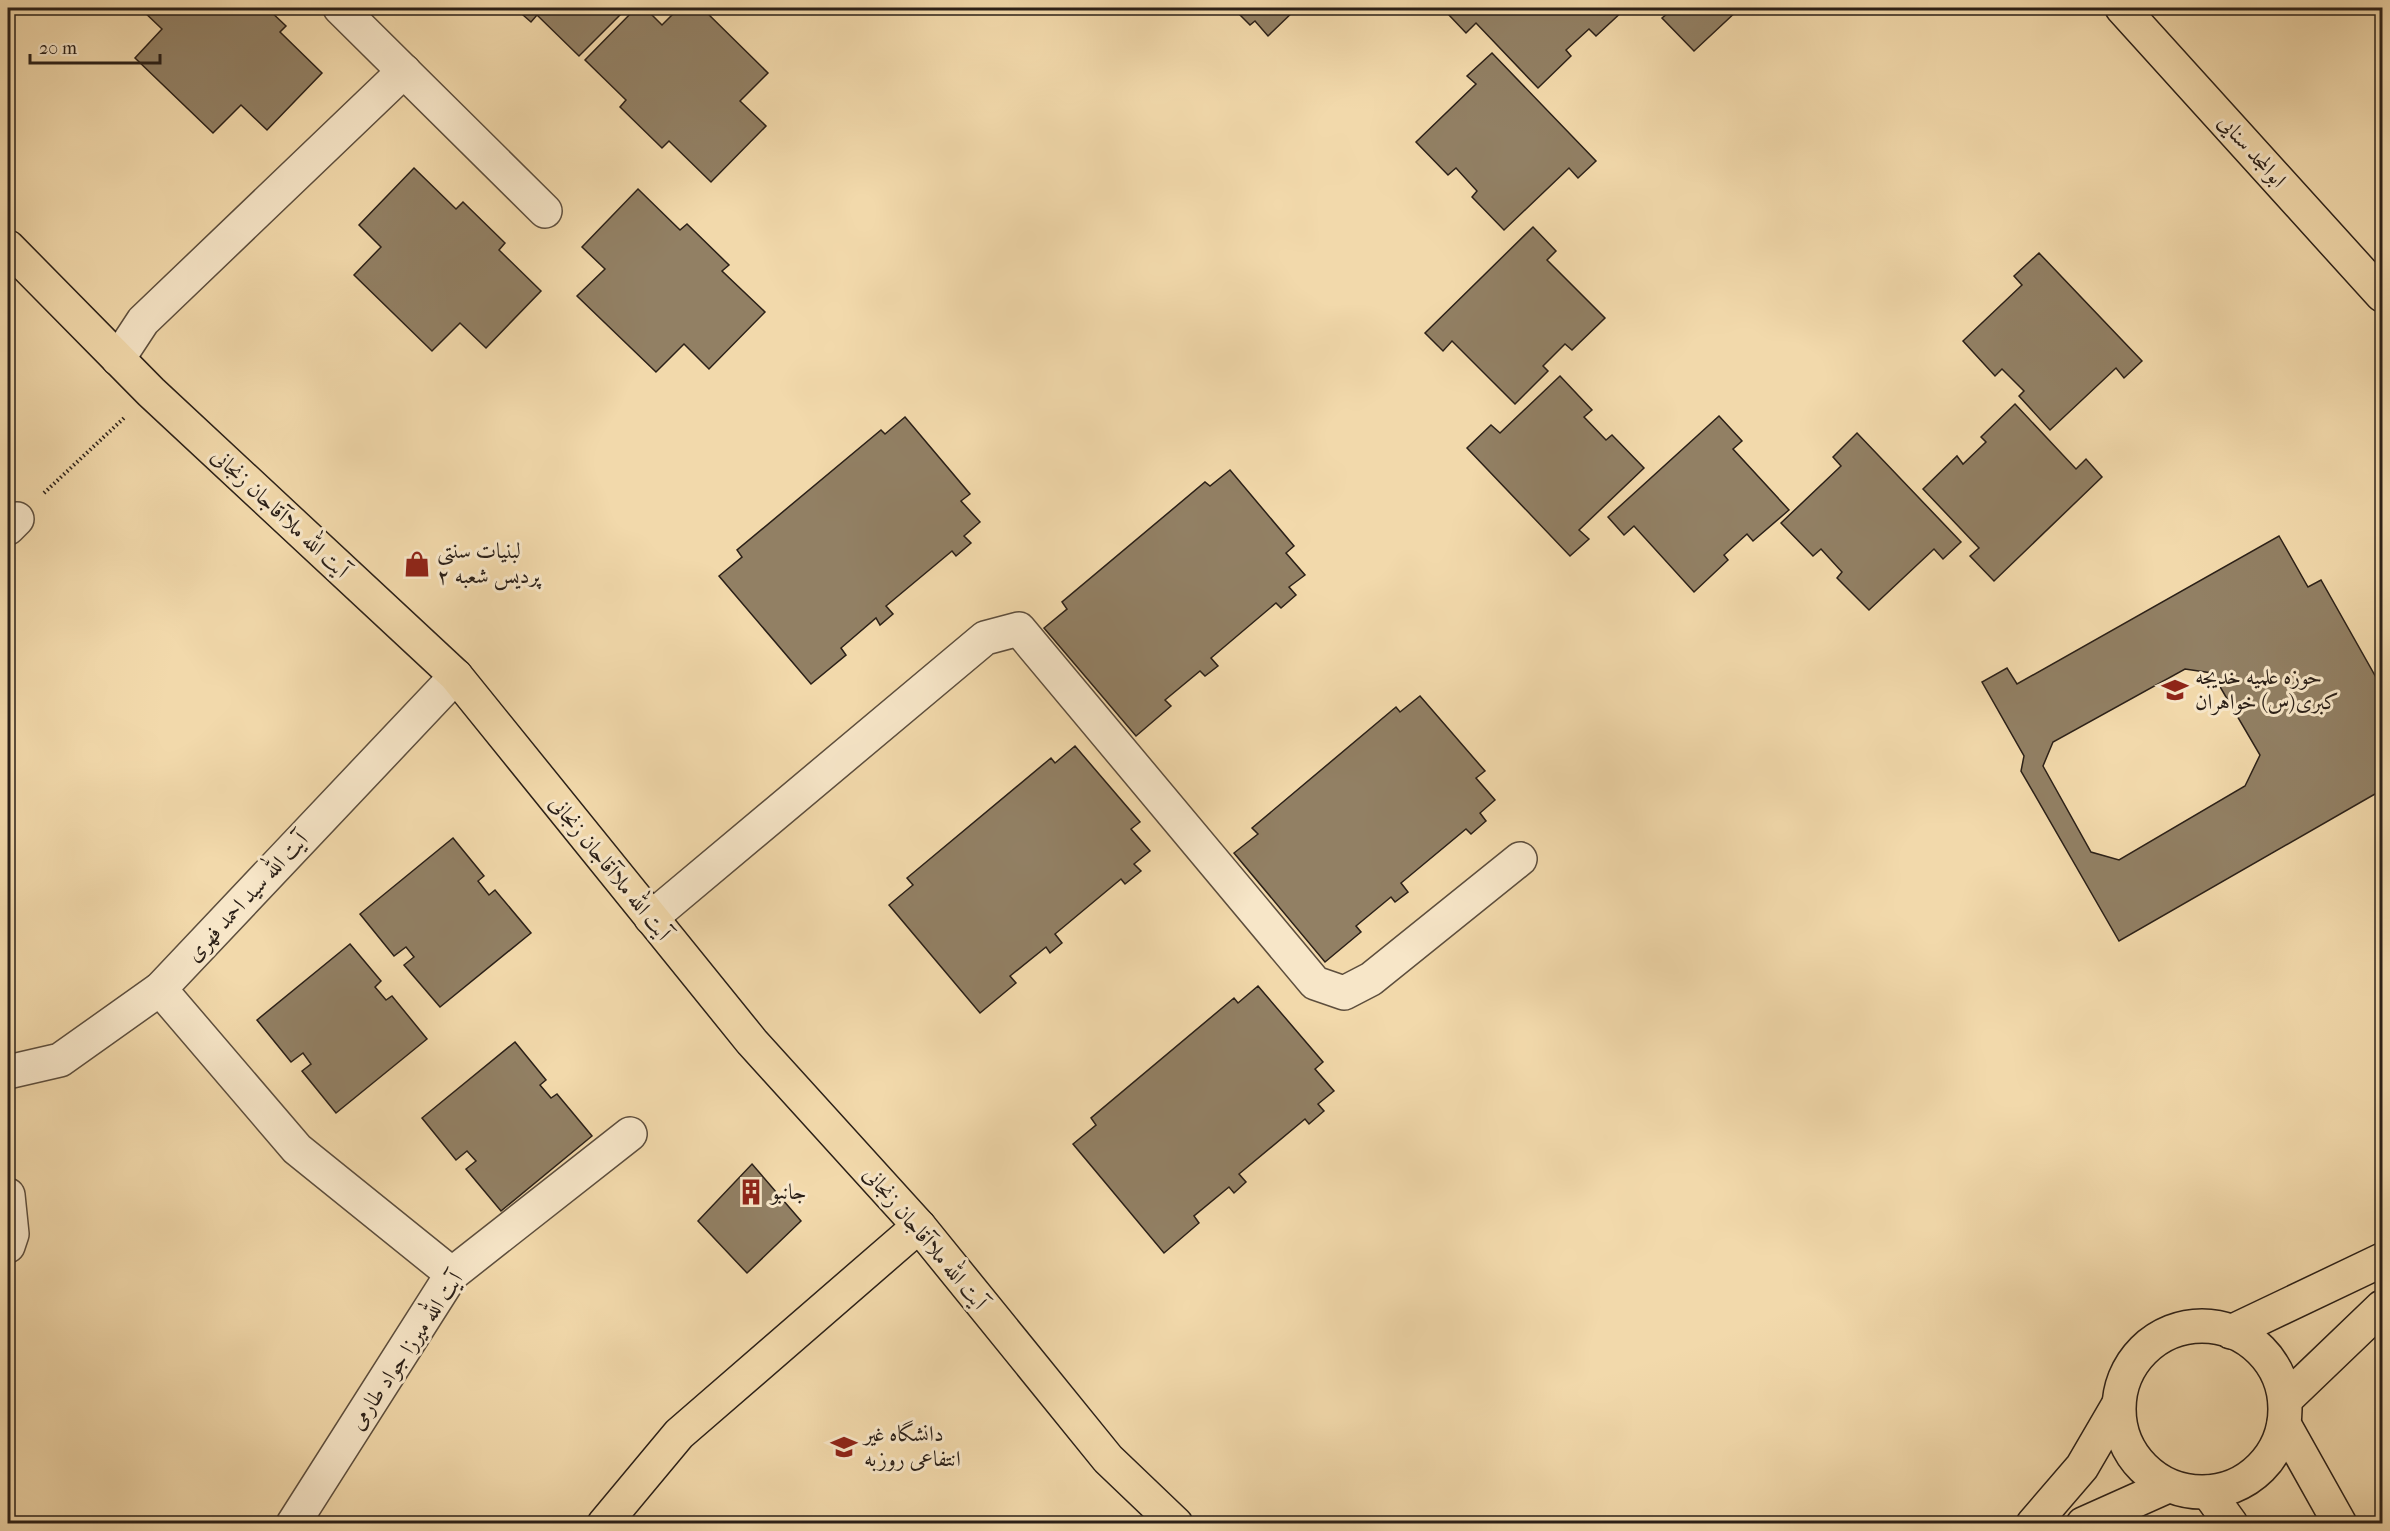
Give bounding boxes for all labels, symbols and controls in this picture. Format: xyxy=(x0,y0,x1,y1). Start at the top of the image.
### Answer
scale bar xyxy=(30,27,160,65)
text: 20 m xyxy=(39,38,77,59)
street label: ابوالمجد سنایی xyxy=(2211,109,2292,194)
street label: آیت الله ملاآقاجان زنجانی xyxy=(206,439,359,585)
place label: لبنیات سنتی پردیس شعبه ۲ xyxy=(437,538,542,591)
shop icon: لبنیات سنتی پردیس شعبه ۲ xyxy=(402,549,432,579)
place label: حوزه علمیه خدیجه کبری(س) خواهران xyxy=(2195,664,2339,716)
school or university icon: حوزه علمیه خدیجه کبری(س) خواهران xyxy=(2160,675,2190,705)
street label: آیت الله ملاآقاجان زنجانی xyxy=(544,787,682,947)
street label: آیت الله سید احمد فهری xyxy=(177,822,316,968)
street label: آیت الله ملاآقاجان زنجانی xyxy=(858,1158,998,1316)
building icon: جانبو xyxy=(736,1177,766,1207)
place label: جانبو xyxy=(769,1179,807,1205)
street label: آیت الله میرزا جواد طارمی xyxy=(340,1263,470,1435)
place label: دانشگاه غیر انتفاعی روزبه xyxy=(862,1420,961,1472)
school or university icon: دانشگاه غیر انتفاعی روزبه xyxy=(829,1432,859,1462)

